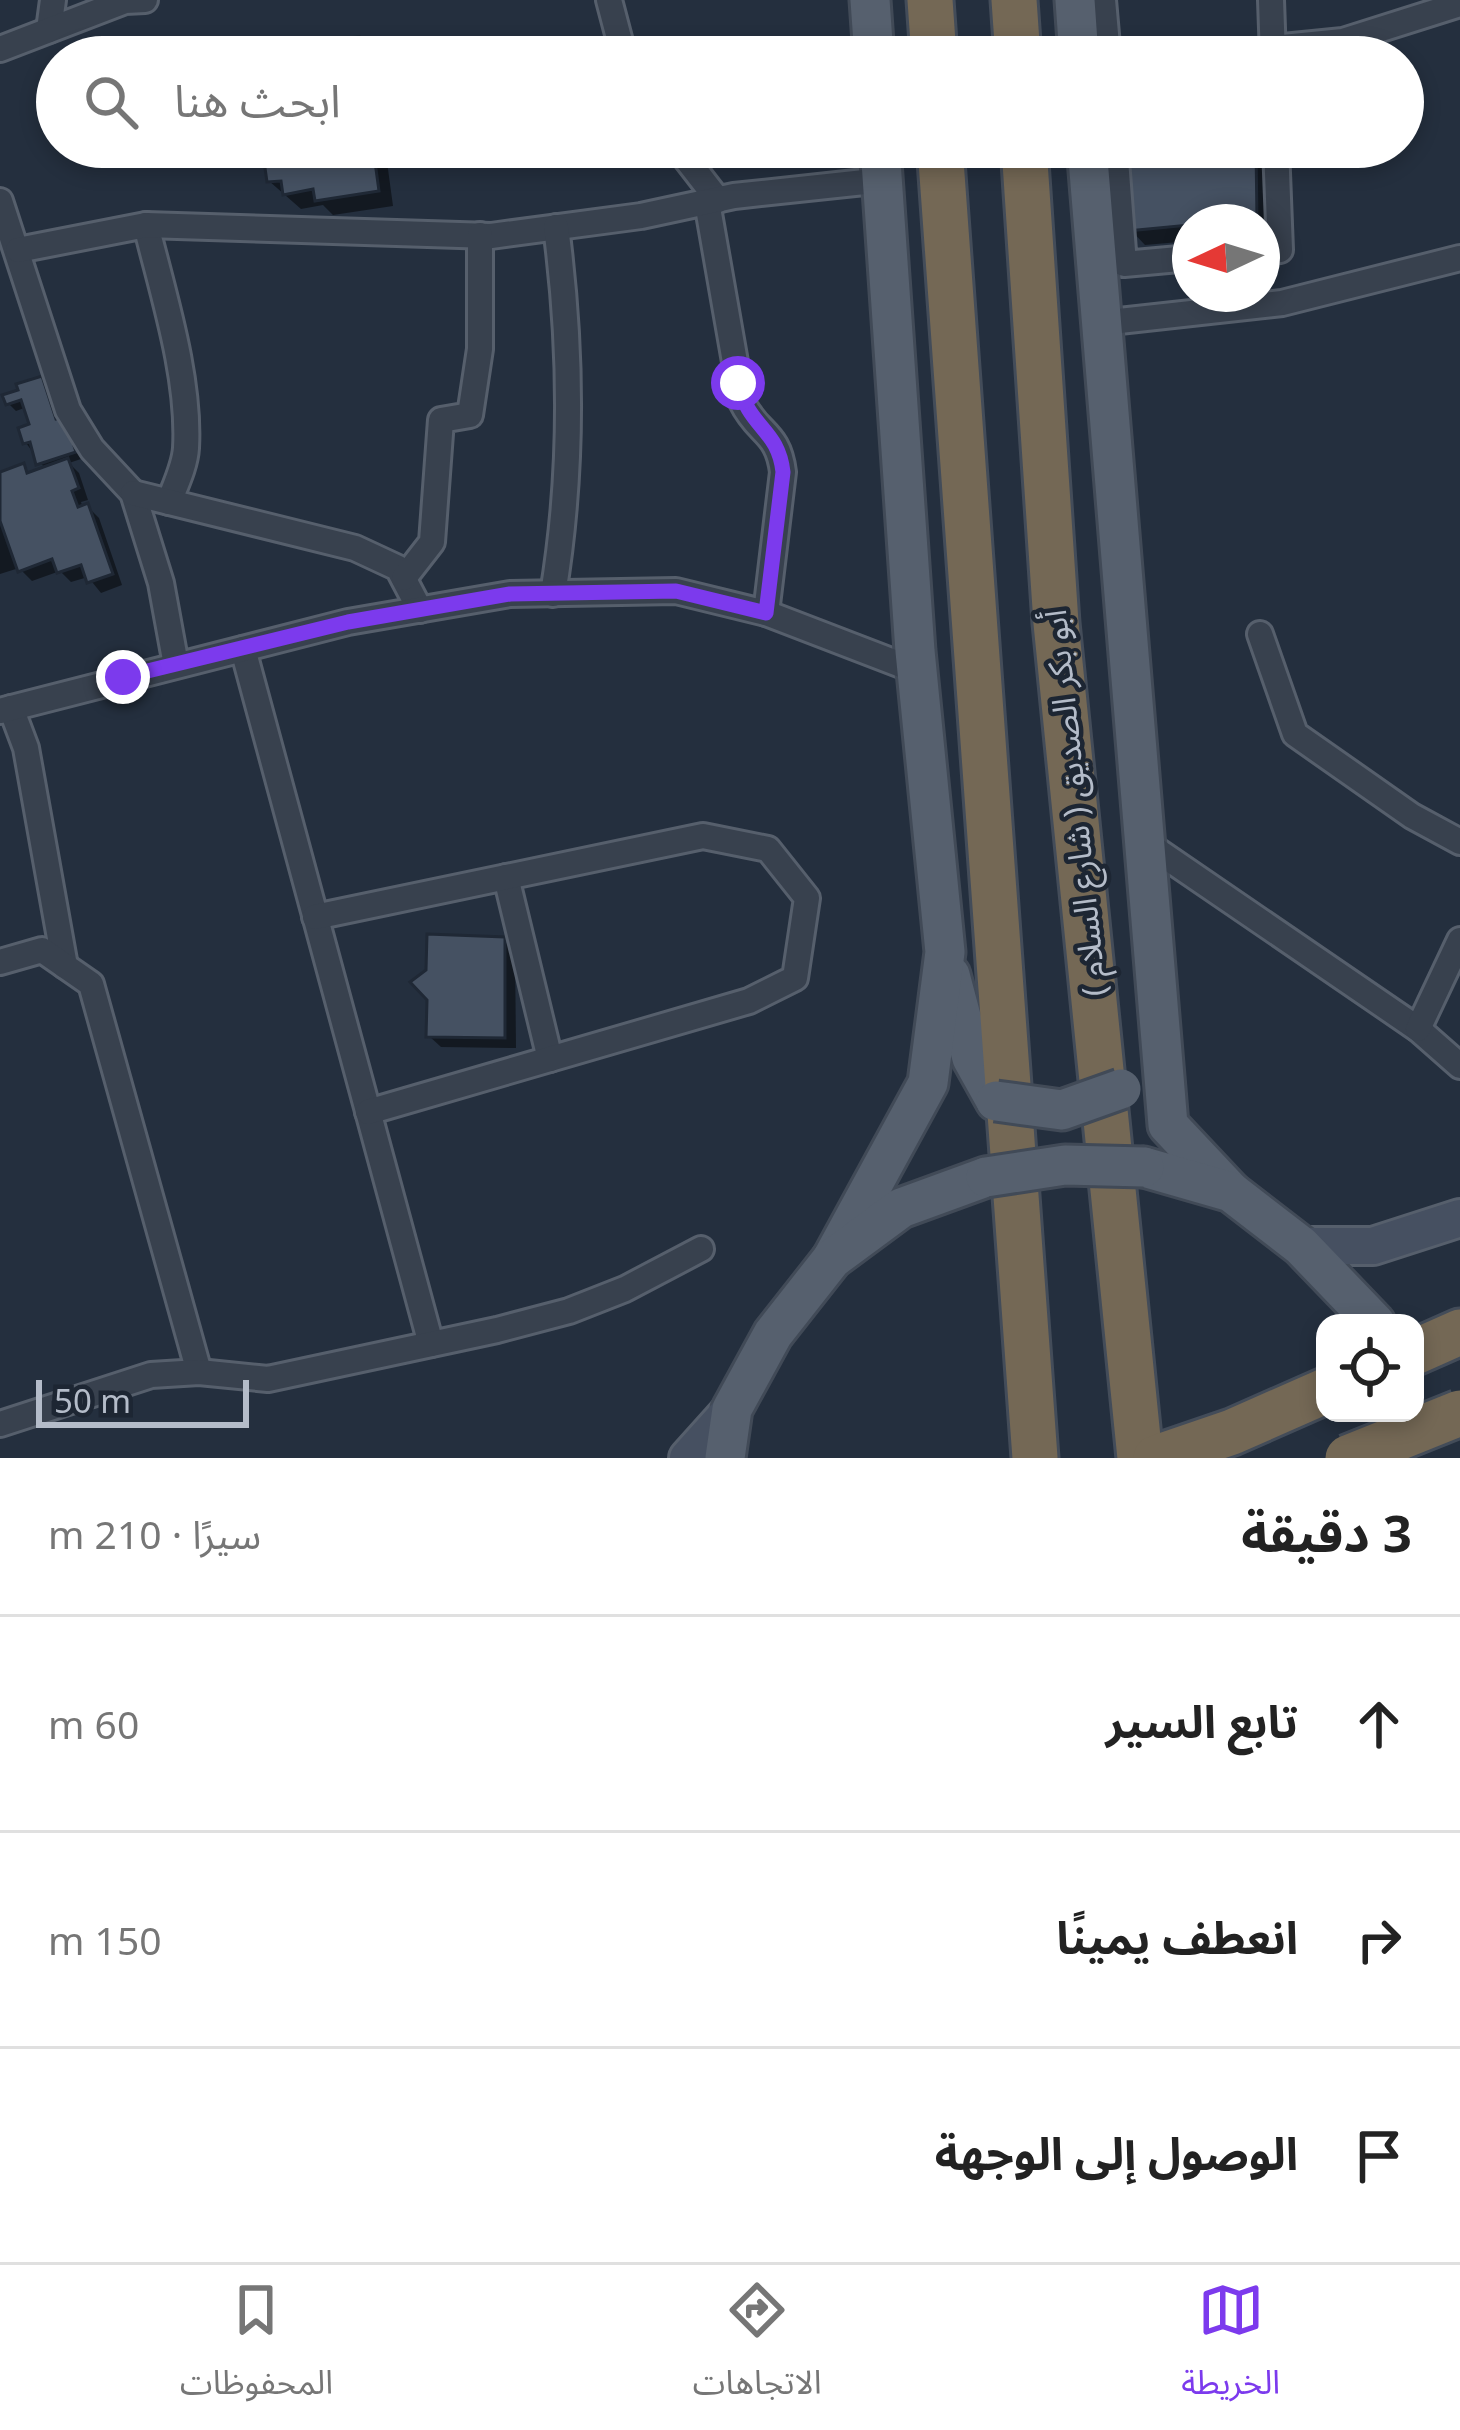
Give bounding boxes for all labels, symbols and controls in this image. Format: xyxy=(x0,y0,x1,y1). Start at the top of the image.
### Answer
search box xyxy=(36,36,1424,168)
icon: search xyxy=(78,69,144,135)
text: ابحث هنا xyxy=(174,69,341,130)
north arrow xyxy=(1172,204,1280,312)
route start xyxy=(711,356,765,410)
street label: ( شارع السلام ) أبو بكر الصديق xyxy=(1031,607,1119,999)
route end xyxy=(96,650,150,704)
map controls xyxy=(1316,1314,1424,1422)
button: locate xyxy=(1316,1314,1424,1422)
scale bar xyxy=(36,1374,249,1427)
text: 50 m xyxy=(54,1378,131,1423)
text: 3 دقيقة xyxy=(1241,1497,1412,1567)
text: سيرًا · 210 m xyxy=(48,1507,261,1560)
text: تابع السير xyxy=(1106,1690,1298,1751)
icon: ahead xyxy=(1346,1691,1412,1757)
text: 60 m xyxy=(48,1697,139,1750)
text: انعطف يمينًا xyxy=(1056,1906,1298,1967)
icon: right xyxy=(1346,1907,1412,1973)
text: 150 m xyxy=(48,1913,162,1966)
text: الوصول إلى الوجهة xyxy=(935,2122,1298,2183)
icon: arrive xyxy=(1346,2123,1412,2189)
tab: المحفوظات xyxy=(180,2277,333,2418)
tab: الاتجاهات xyxy=(693,2277,822,2418)
tab: الخريطة xyxy=(1181,2277,1280,2418)

